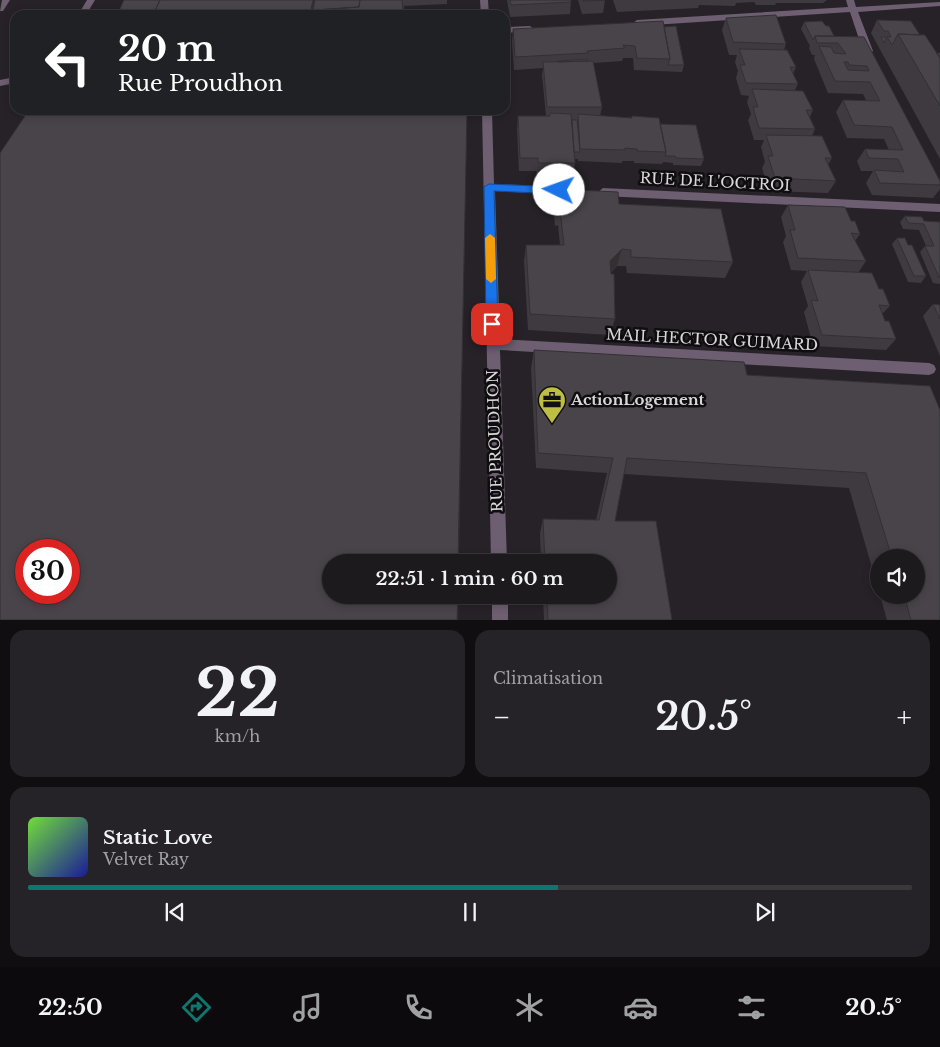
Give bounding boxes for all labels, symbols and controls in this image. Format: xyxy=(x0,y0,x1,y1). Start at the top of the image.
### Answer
text: 20 m xyxy=(118,27,215,70)
icon: left xyxy=(35,30,100,95)
text: Rue Proudhon xyxy=(118,70,283,97)
position arrow xyxy=(532,163,584,215)
street label: RUE DE L'OCTROI xyxy=(639,168,791,195)
pin xyxy=(471,303,513,345)
icon: arrive xyxy=(478,310,506,338)
street label: MAIL HECTOR GUIMARD xyxy=(605,324,819,355)
street label: RUE PROUDHON xyxy=(483,369,506,513)
office icon: ActionLogement xyxy=(537,385,567,424)
place label: ActionLogement xyxy=(570,390,705,409)
speed limit sign: 30 xyxy=(15,539,80,604)
map controls xyxy=(870,549,925,604)
button: sound xyxy=(870,549,925,604)
text: 22:51 · 1 min · 60 m xyxy=(375,567,564,590)
text: 22 xyxy=(195,653,280,734)
text: Climatisation xyxy=(493,668,603,688)
text: 20.5° xyxy=(655,693,752,740)
text: − xyxy=(493,700,511,735)
text: + xyxy=(897,700,912,735)
text: km/h xyxy=(215,726,260,746)
text: Static Love xyxy=(103,826,213,849)
text: Velvet Ray xyxy=(103,849,189,869)
icon: previous xyxy=(161,898,189,926)
icon: pause xyxy=(456,898,484,926)
icon: next xyxy=(751,898,779,926)
icon: directions xyxy=(179,990,214,1025)
icon: music xyxy=(290,990,325,1025)
icon: phone xyxy=(401,990,436,1025)
icon: climate xyxy=(512,990,547,1025)
icon: car xyxy=(623,990,658,1025)
icon: filters xyxy=(734,990,769,1025)
text: 22:50 xyxy=(38,994,103,1021)
text: 20.5° xyxy=(845,994,902,1021)

